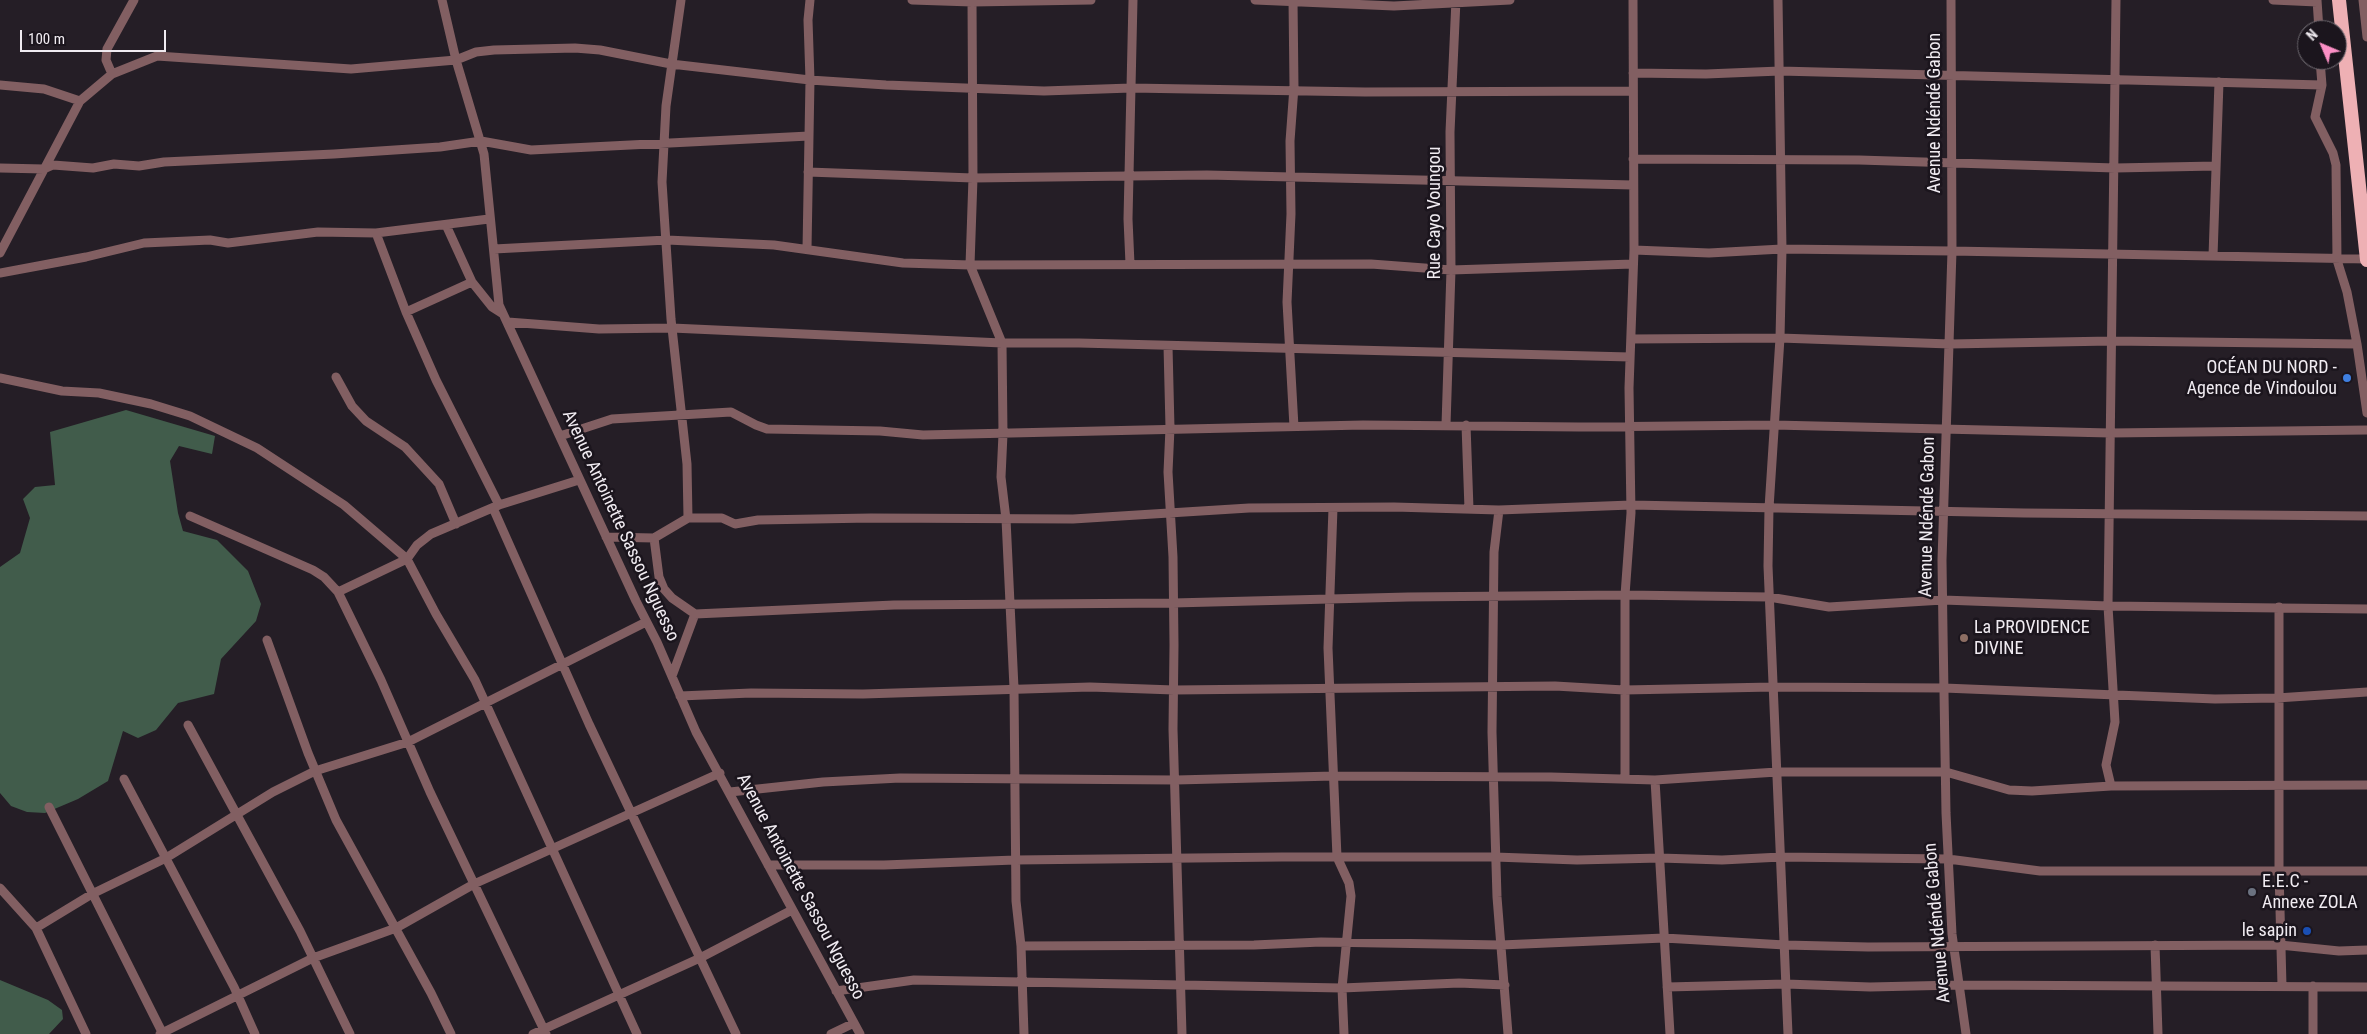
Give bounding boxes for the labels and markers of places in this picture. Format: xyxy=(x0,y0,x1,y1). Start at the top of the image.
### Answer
place label: OCÉAN DU NORD - Agence de Vindoulou xyxy=(2187,357,2337,399)
marker: OCÉAN DU NORD - Agence de Vindoulou xyxy=(2341,372,2353,384)
place label: La PROVIDENCE DIVINE xyxy=(1974,617,2090,660)
marker: La PROVIDENCE DIVINE xyxy=(1958,632,1970,644)
place label: E.E.C - Annexe ZOLA xyxy=(2262,871,2358,914)
marker: E.E.C - Annexe ZOLA xyxy=(2246,886,2258,898)
place label: le sapin xyxy=(2242,920,2297,942)
marker: le sapin xyxy=(2301,925,2313,937)

